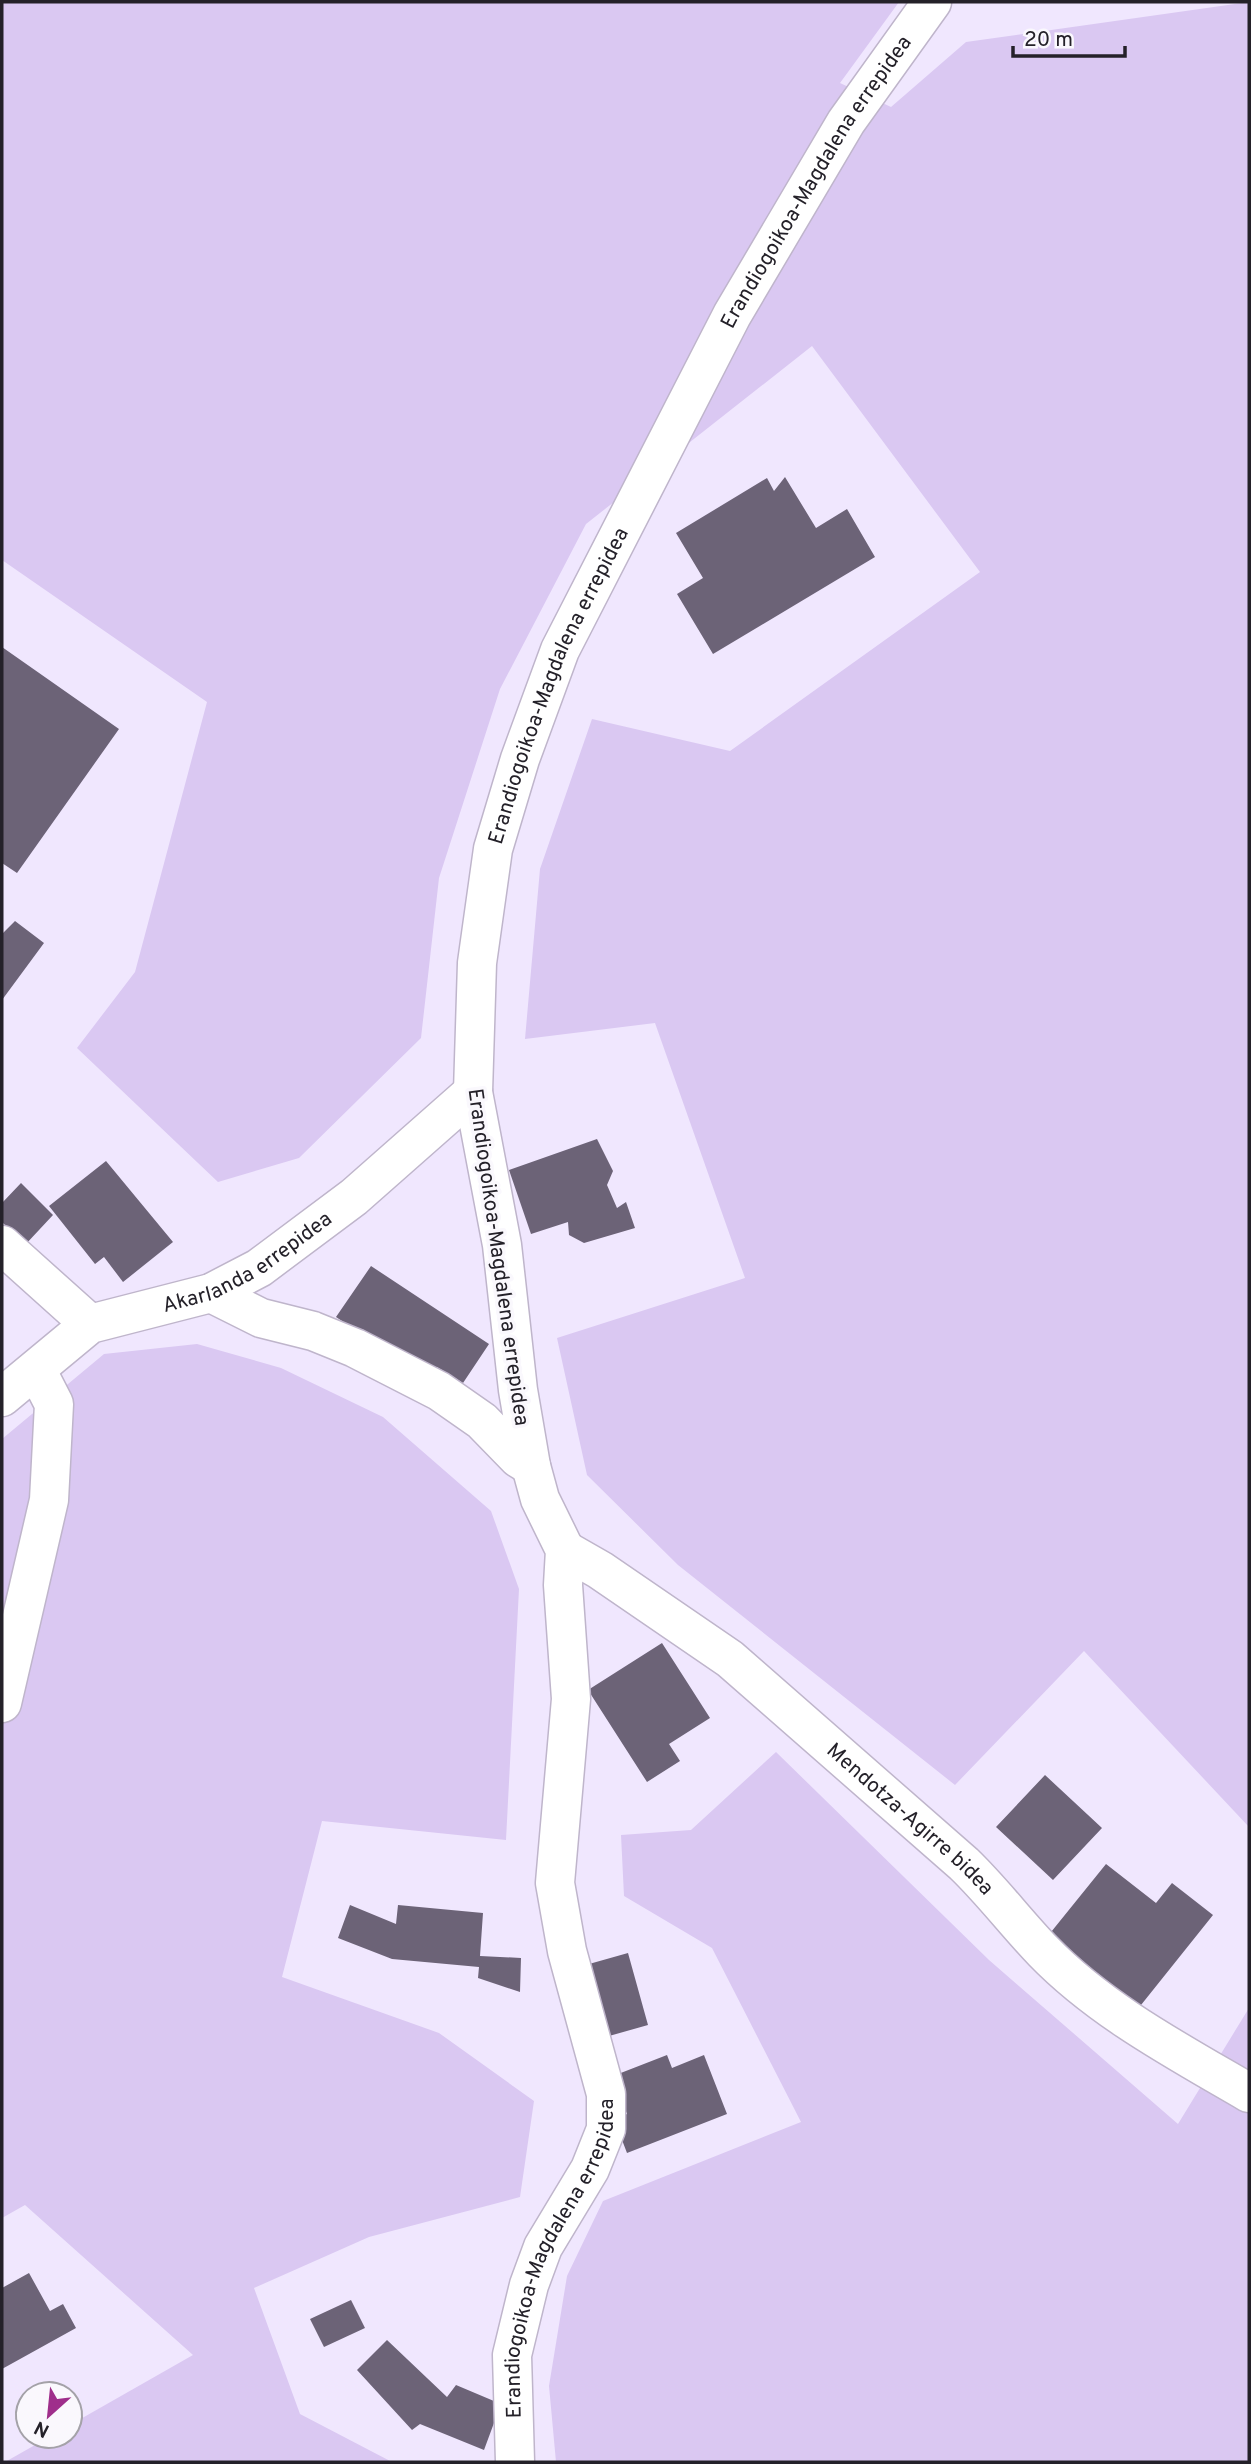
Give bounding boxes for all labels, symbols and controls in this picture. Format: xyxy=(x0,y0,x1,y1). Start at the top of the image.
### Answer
scale bar xyxy=(1013,14,1125,58)
text: 20 m xyxy=(1024,27,1073,54)
street label: Erandiogoikoa-Magdalena errepidea xyxy=(715,31,919,333)
street label: Erandiogoikoa-Magdalena errepidea xyxy=(483,523,636,848)
street label: Erandiogoikoa-Magdalena errepidea xyxy=(460,1087,535,1428)
street label: Akarlanda errepidea xyxy=(160,1206,338,1320)
street label: Mendotza-Agirre bidea xyxy=(820,1738,999,1902)
street label: Erandiogoikoa-Magdalena errepidea xyxy=(500,2098,621,2419)
north arrow xyxy=(14,2380,84,2450)
text: N xyxy=(31,2415,54,2442)

